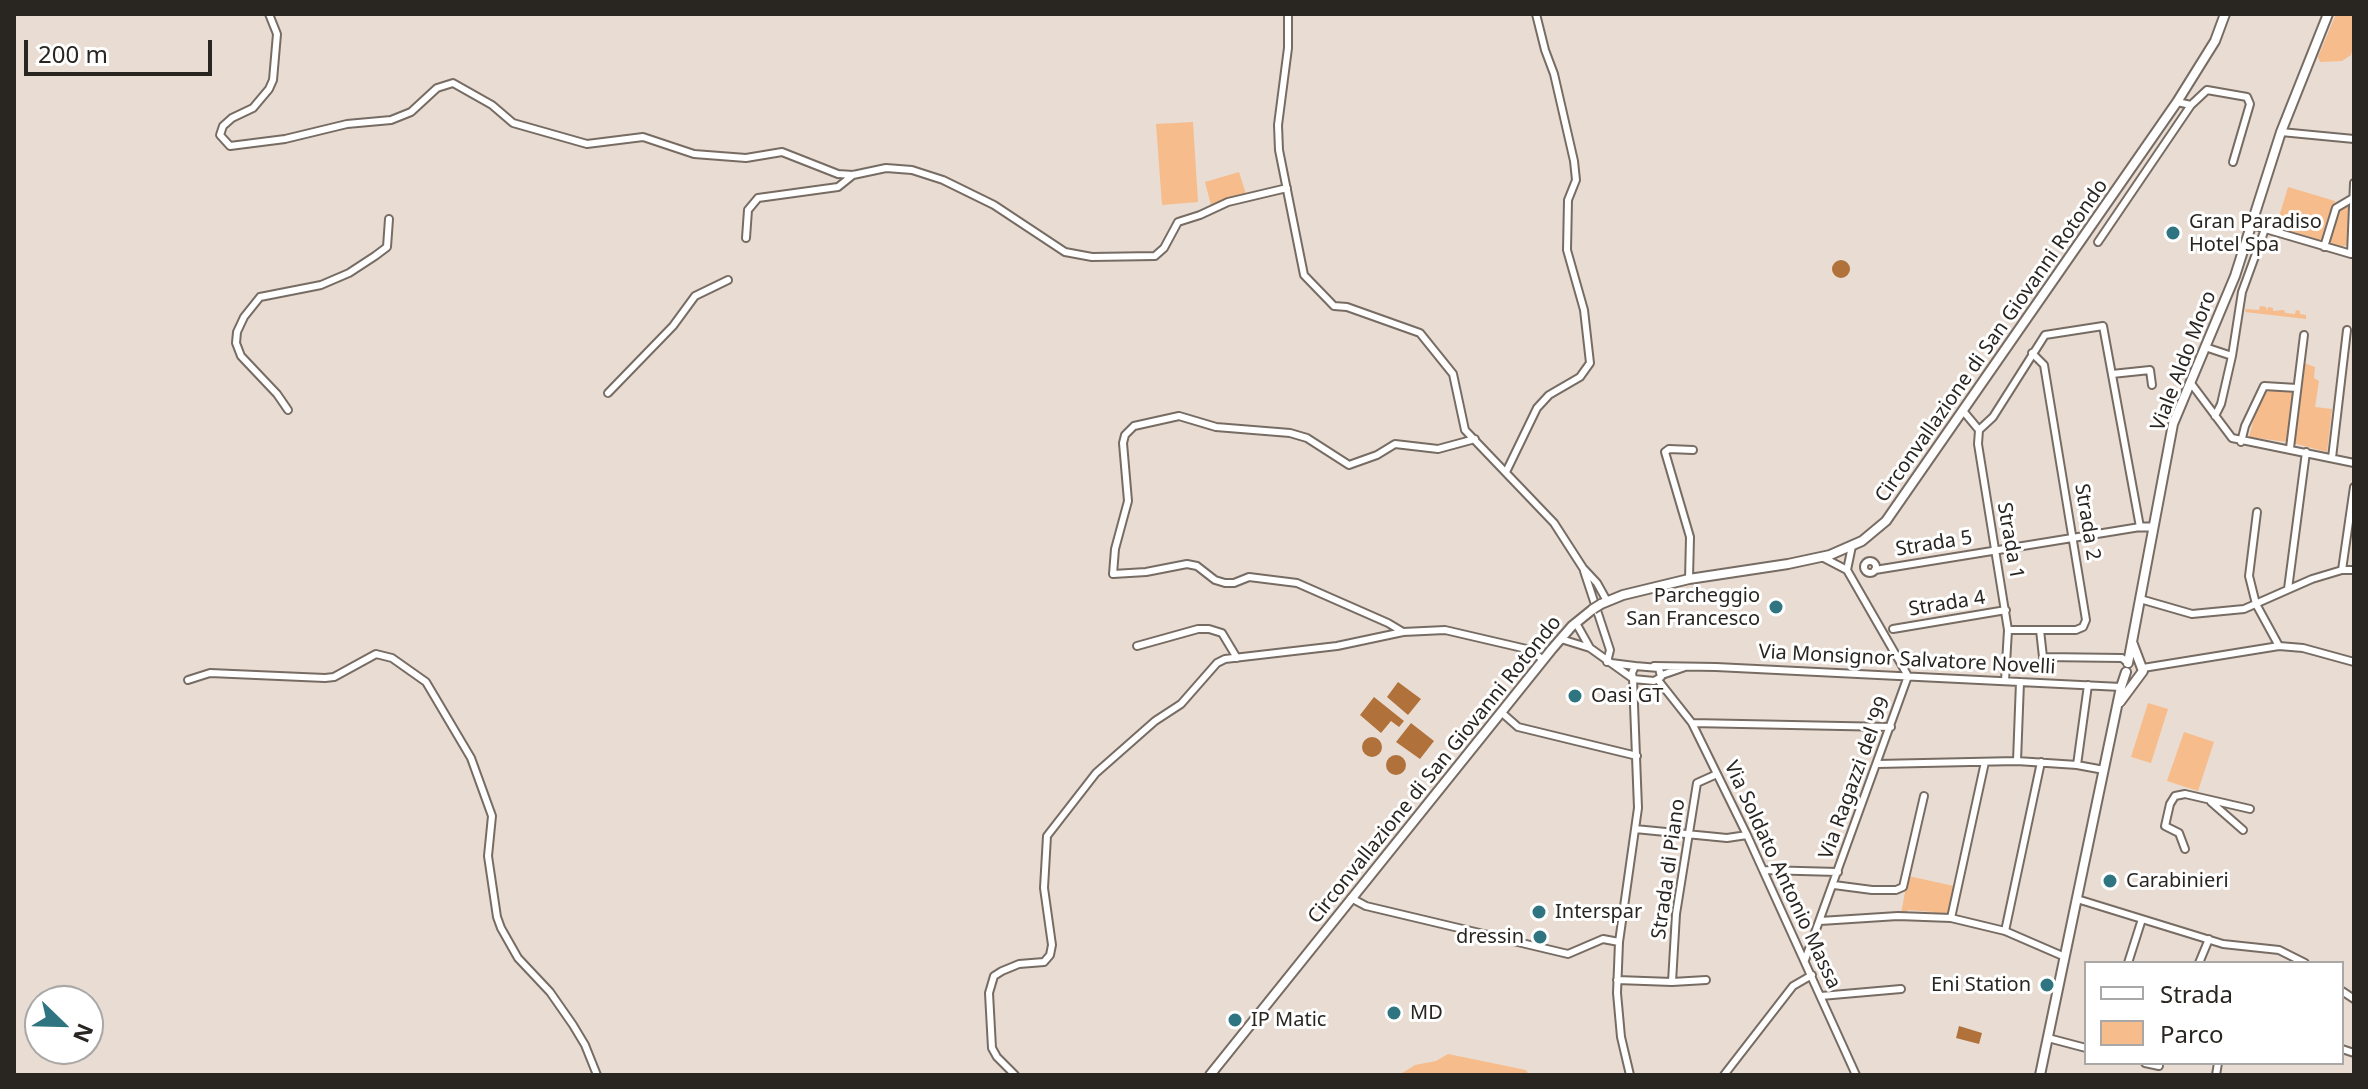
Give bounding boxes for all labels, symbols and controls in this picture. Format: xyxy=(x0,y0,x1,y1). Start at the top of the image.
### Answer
scale bar xyxy=(28,24,216,74)
text: 200 m xyxy=(38,37,108,70)
street label: Circonvallazione di San Giovanni Rotondo xyxy=(1871,175,2113,507)
place label: Gran Paradiso Hotel Spa xyxy=(2189,210,2322,257)
marker: Gran Paradiso Hotel Spa xyxy=(2164,224,2182,242)
street label: Viale Aldo Moro xyxy=(2146,288,2222,434)
street label: Strada 2 xyxy=(2069,482,2105,562)
street label: Strada 1 xyxy=(1991,501,2029,581)
street label: Strada 5 xyxy=(1894,526,1974,562)
place label: Parcheggio San Francesco xyxy=(1626,584,1760,631)
street label: Strada 4 xyxy=(1907,586,1987,622)
marker: Parcheggio San Francesco xyxy=(1767,598,1785,616)
street label: Circonvallazione di San Giovanni Rotondo xyxy=(1303,611,1567,929)
street label: Via Monsignor Salvatore Novelli xyxy=(1758,640,2056,680)
place label: Oasi GT xyxy=(1591,684,1663,708)
marker: Oasi GT xyxy=(1566,687,1584,705)
street label: Via Ragazzi del '99 xyxy=(1814,693,1896,863)
street label: Via Soldato Antonio Massa xyxy=(1719,757,1845,993)
street label: Strada di Piano xyxy=(1647,797,1691,941)
place label: Carabinieri xyxy=(2126,869,2229,893)
marker: Carabinieri xyxy=(2101,872,2119,890)
place label: Interspar xyxy=(1555,900,1642,924)
marker: Interspar xyxy=(1530,903,1548,921)
place label: dressin xyxy=(1456,925,1524,949)
marker: dressin xyxy=(1531,928,1549,946)
legend xyxy=(2084,961,2344,1065)
place label: Eni Station xyxy=(1931,973,2031,997)
marker: Eni Station xyxy=(2038,976,2056,994)
text: Strada xyxy=(2160,977,2233,1010)
north arrow xyxy=(24,985,104,1065)
place label: MD xyxy=(1410,1001,1443,1025)
marker: MD xyxy=(1385,1004,1403,1022)
place label: IP Matic xyxy=(1251,1008,1326,1032)
marker: IP Matic xyxy=(1226,1011,1244,1029)
text: Parco xyxy=(2160,1017,2223,1050)
text: N xyxy=(67,1019,102,1048)

